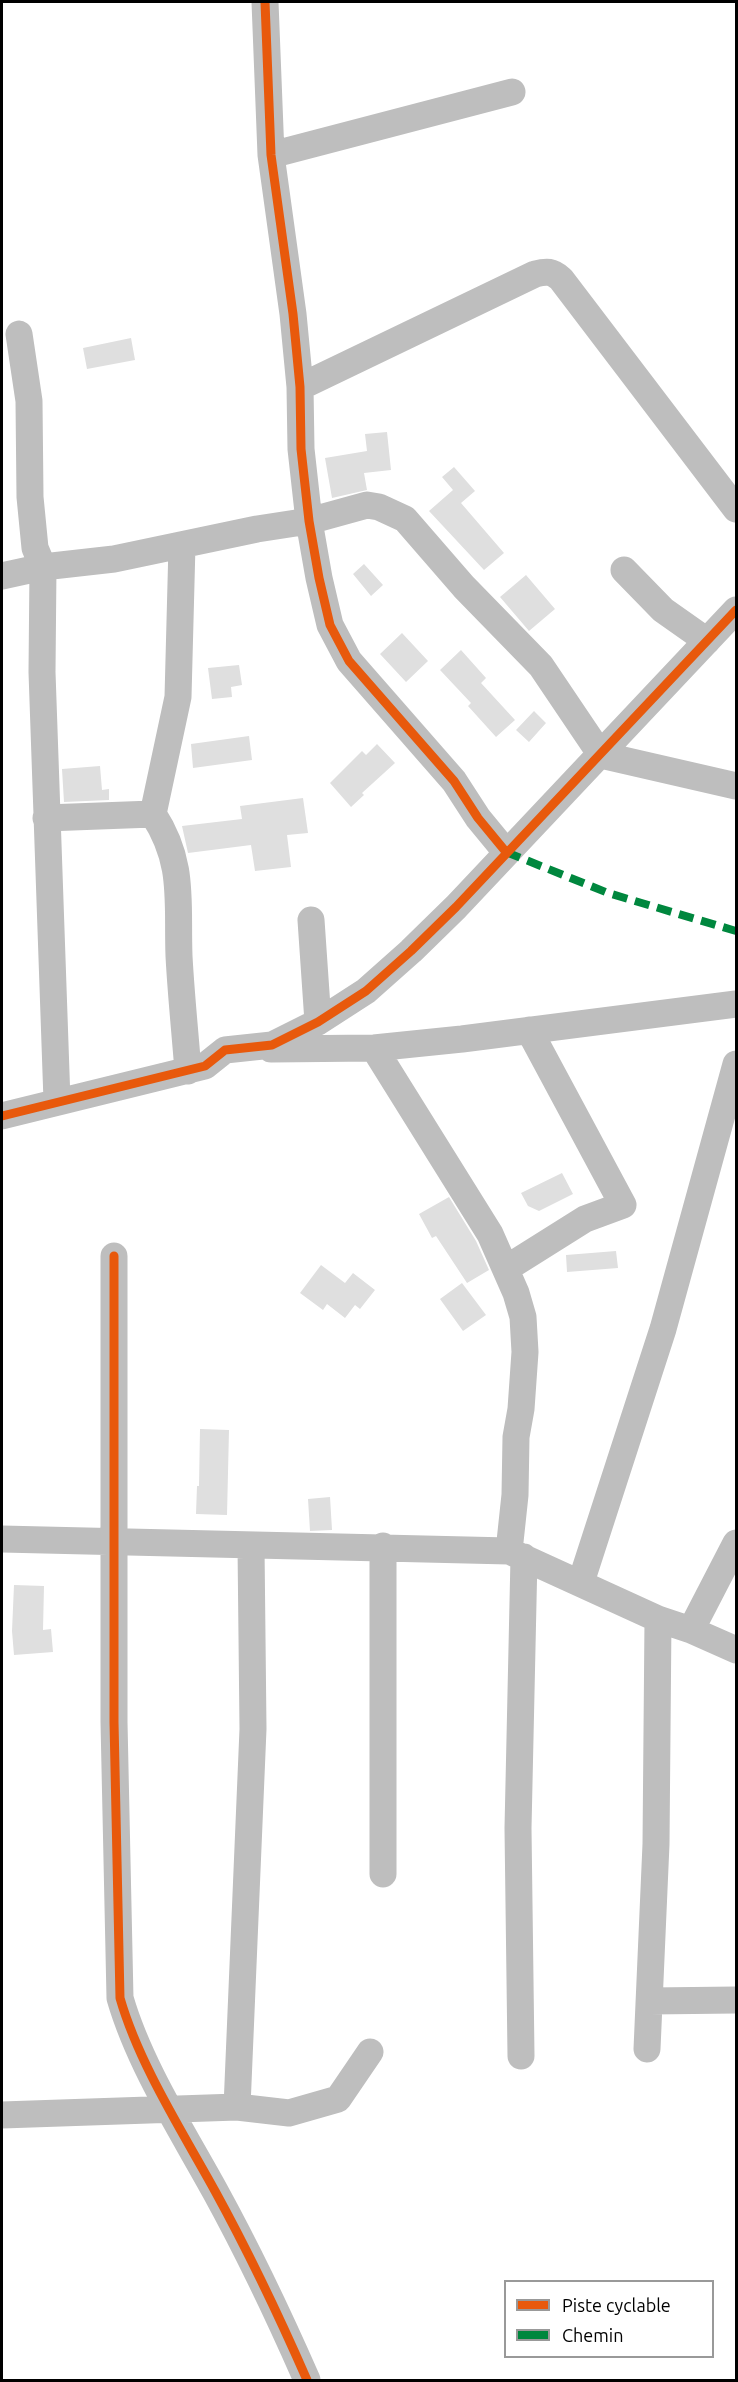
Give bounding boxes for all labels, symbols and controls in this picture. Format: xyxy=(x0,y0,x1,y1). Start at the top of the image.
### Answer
legend xyxy=(504,2280,714,2358)
text: Piste cyclable xyxy=(562,2295,671,2315)
text: Chemin xyxy=(562,2325,623,2345)

